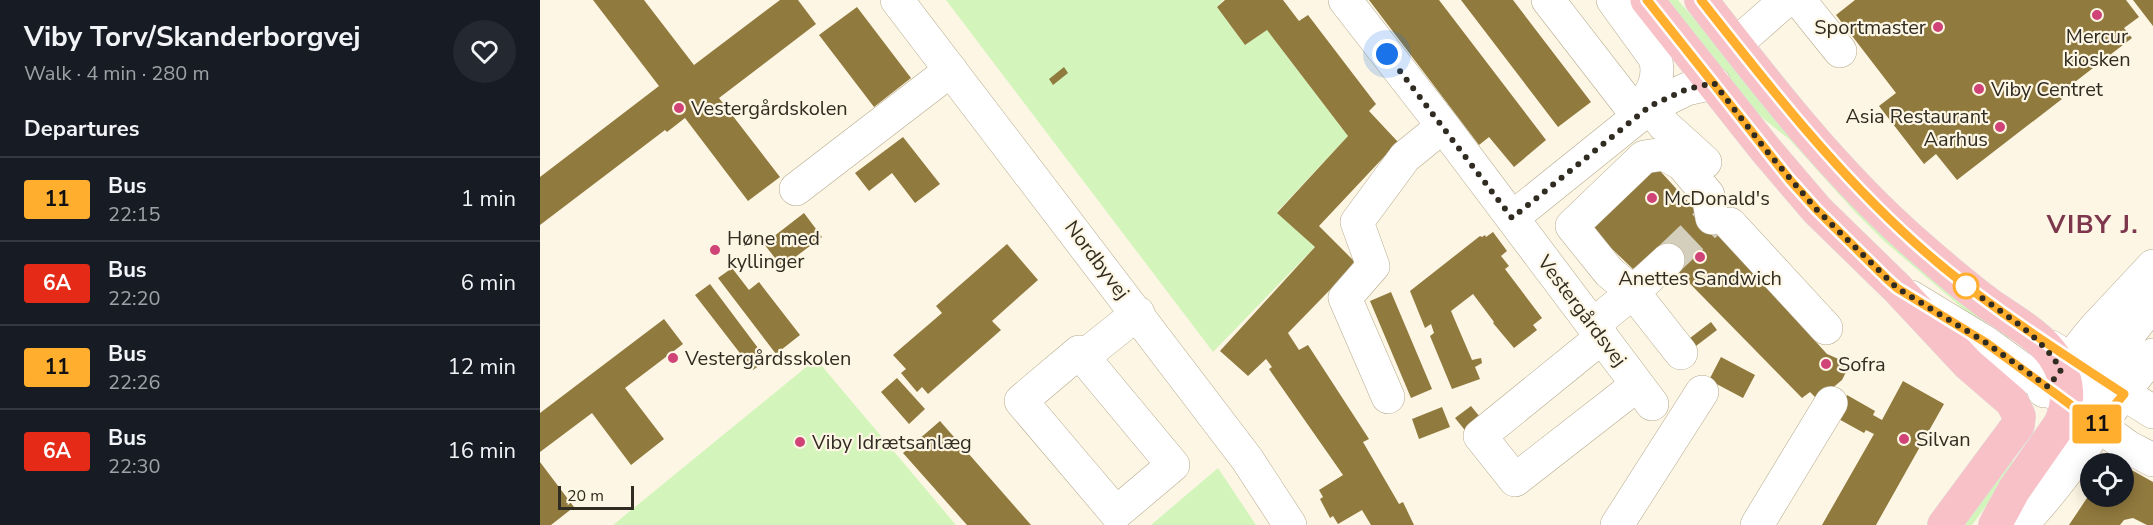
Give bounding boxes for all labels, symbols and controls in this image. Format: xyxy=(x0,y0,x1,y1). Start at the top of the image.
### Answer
marker: Mercur kiosken xyxy=(2090,8,2104,22)
place label: Sportmaster xyxy=(1814,14,1926,41)
text: Viby Torv/Skanderborgvej xyxy=(24,18,361,56)
button: heart xyxy=(453,20,516,83)
marker: Sportmaster xyxy=(1931,20,1945,34)
place label: Mercur kiosken xyxy=(2063,23,2131,73)
your location xyxy=(1372,39,1402,69)
text: Walk · 4 min · 280 m xyxy=(24,60,210,87)
place label: Viby Centret xyxy=(1990,76,2104,103)
marker: Viby Centret xyxy=(1972,82,1986,96)
place label: Vestergårdskolen xyxy=(690,95,848,122)
marker: Vestergårdskolen xyxy=(672,101,686,115)
place label: Asia Restaurant Aarhus xyxy=(1845,103,1989,153)
text: Departures xyxy=(24,114,139,144)
marker: Asia Restaurant Aarhus xyxy=(1993,120,2007,134)
text: Bus xyxy=(108,171,147,201)
text: 1 min xyxy=(461,184,516,214)
text: 11 xyxy=(44,185,70,213)
place label: McDonald's xyxy=(1664,185,1770,212)
marker: McDonald's xyxy=(1645,191,1659,205)
text: 22:15 xyxy=(108,201,161,228)
district label: VIBY J. xyxy=(2046,207,2139,242)
street label: Nordbyvej xyxy=(1058,215,1136,305)
place label: Høne med kyllinger xyxy=(727,225,820,275)
marker: Høne med kyllinger xyxy=(708,243,722,257)
street label: Vestergårdsvej xyxy=(1531,249,1633,372)
marker: Anettes Sandwich xyxy=(1693,250,1707,264)
text: Bus xyxy=(108,255,147,285)
place label: Anettes Sandwich xyxy=(1618,265,1782,292)
text: 6 min xyxy=(461,268,516,298)
text: 6A xyxy=(43,269,71,297)
unlabelled marker xyxy=(1953,273,1979,299)
text: 22:20 xyxy=(108,285,161,312)
text: Bus xyxy=(108,339,147,369)
place label: Vestergårdsskolen xyxy=(684,345,851,372)
marker: Vestergårdsskolen xyxy=(666,351,680,365)
place label: Sofra xyxy=(1838,351,1886,378)
text: 12 min xyxy=(448,352,516,382)
text: 11 xyxy=(44,353,70,381)
marker: Sofra xyxy=(1819,357,1833,371)
text: 22:26 xyxy=(108,369,161,396)
line badge: 11 xyxy=(2070,404,2124,444)
text: 11 xyxy=(2084,410,2110,438)
text: Bus xyxy=(108,423,147,453)
place label: Silvan xyxy=(1916,426,1971,453)
place label: Viby Idrætsanlæg xyxy=(811,429,972,456)
marker: Silvan xyxy=(1897,432,1911,446)
marker: Viby Idrætsanlæg xyxy=(793,435,807,449)
text: 16 min xyxy=(448,436,516,466)
text: 6A xyxy=(43,437,71,465)
text: 22:30 xyxy=(108,453,161,480)
map controls xyxy=(2080,453,2134,507)
button: locate xyxy=(2080,453,2134,507)
scale bar xyxy=(558,483,634,510)
text: 20 m xyxy=(567,485,604,507)

